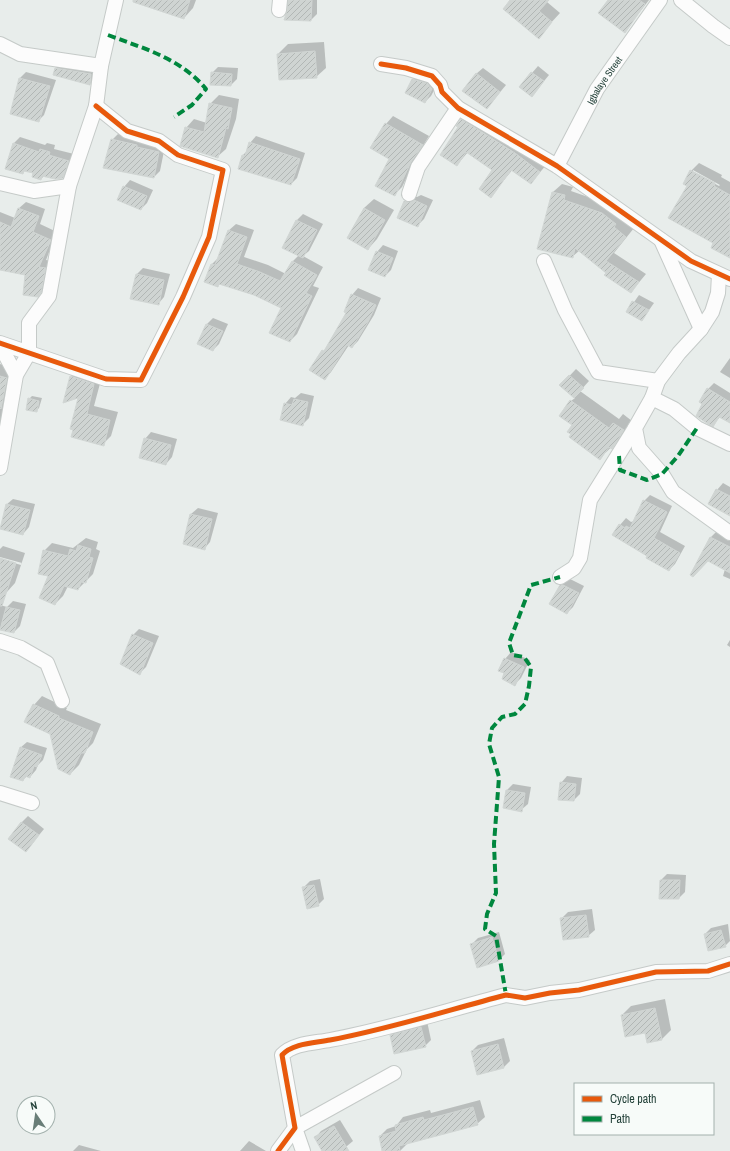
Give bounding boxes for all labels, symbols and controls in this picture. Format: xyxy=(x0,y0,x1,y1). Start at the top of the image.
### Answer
street label: Igbalaye Street xyxy=(584,53,626,107)
legend xyxy=(574,1083,714,1135)
text: Cycle path xyxy=(610,1091,657,1107)
north arrow xyxy=(16,1095,56,1135)
text: N xyxy=(29,1098,38,1113)
text: Path xyxy=(610,1111,630,1127)

